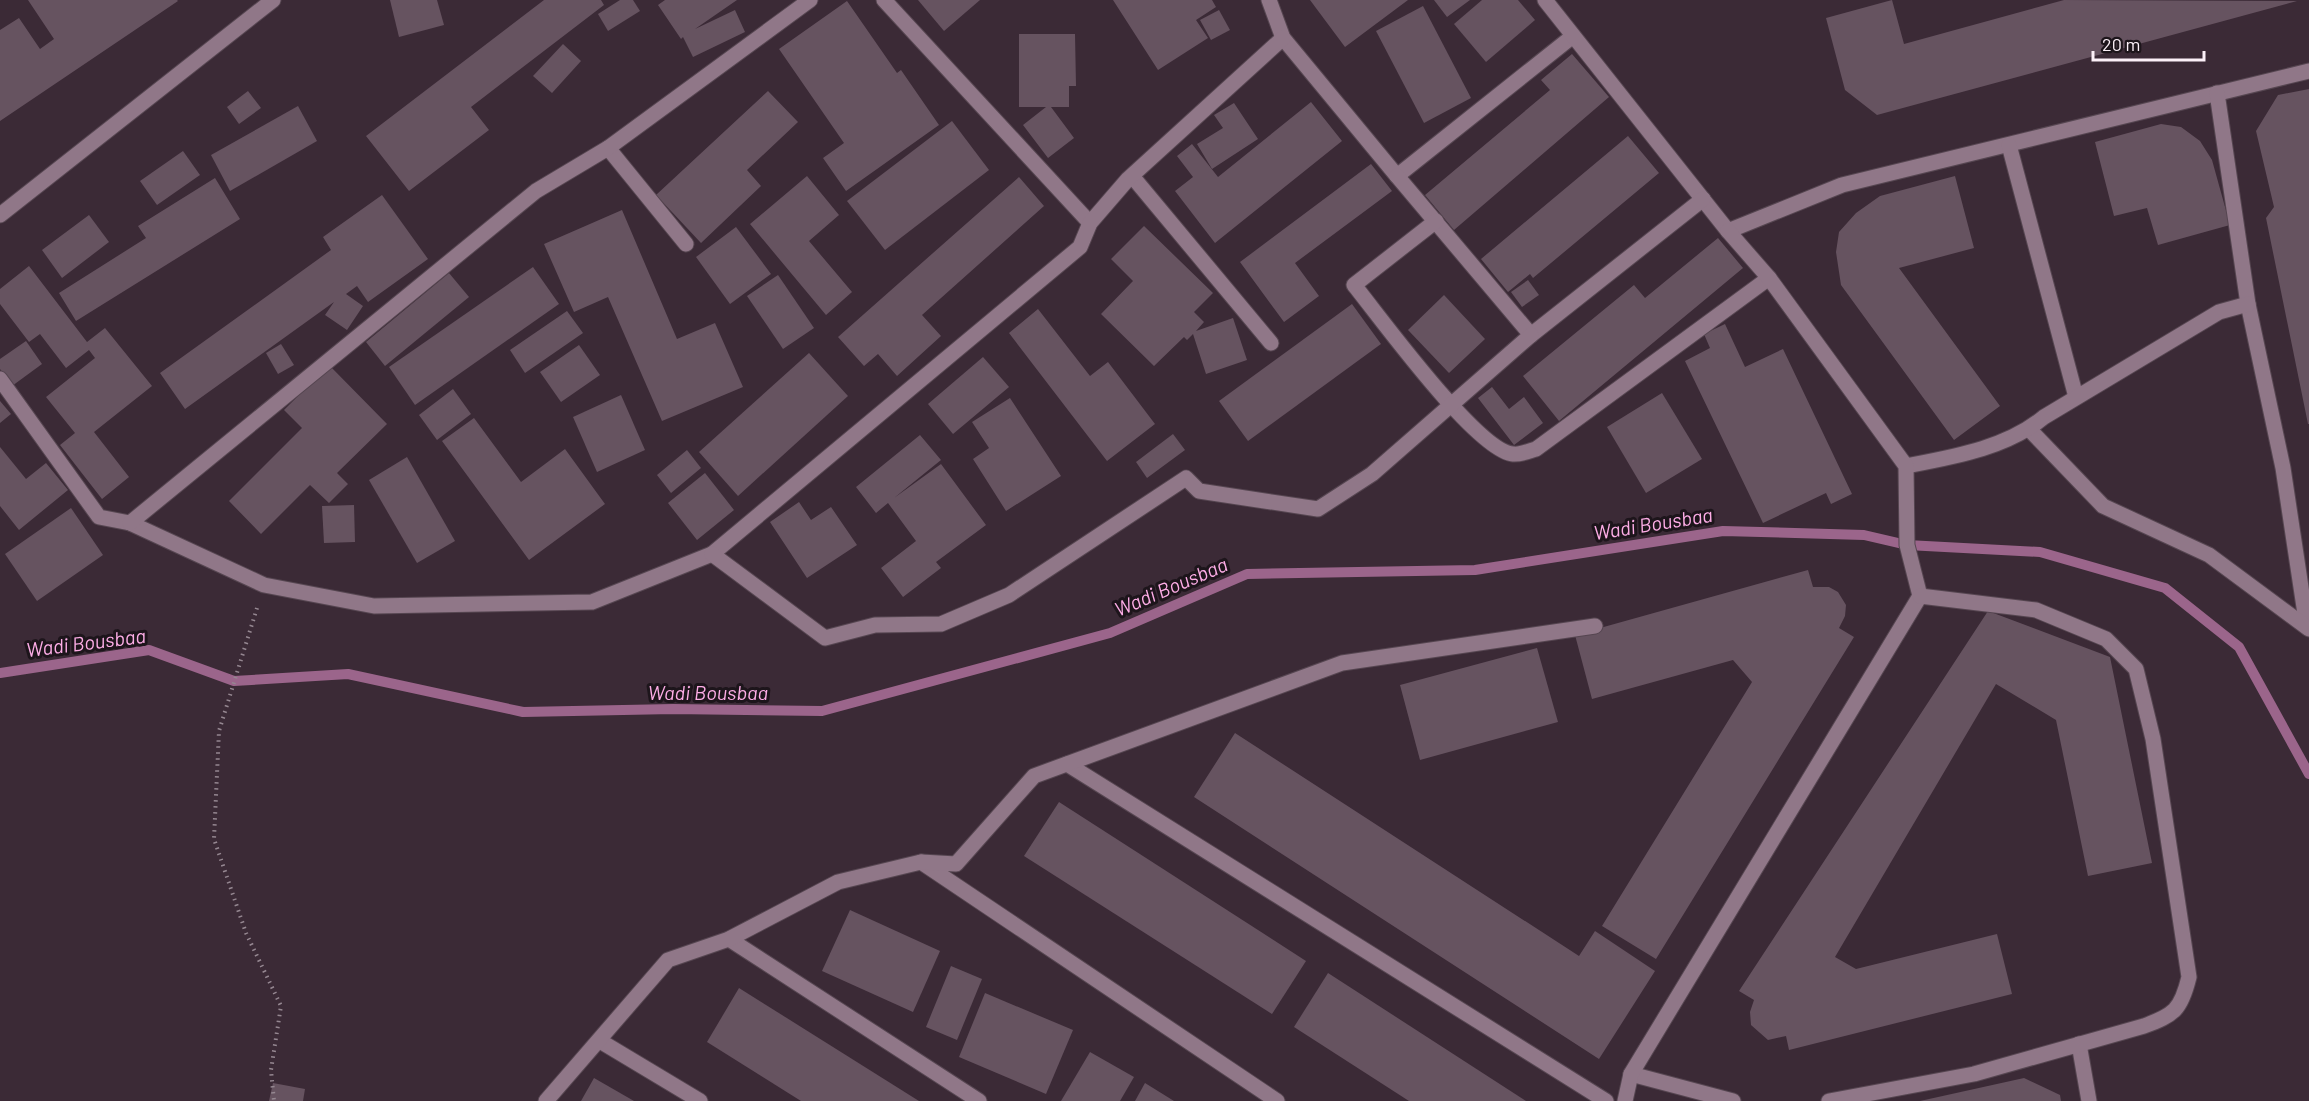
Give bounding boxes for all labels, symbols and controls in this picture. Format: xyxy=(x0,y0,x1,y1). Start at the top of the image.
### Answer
scale bar xyxy=(2093,24,2204,62)
text: 20 m xyxy=(2102,33,2140,55)
water label: Wadi Bousbaa xyxy=(1591,502,1714,544)
water label: Wadi Bousbaa xyxy=(1110,552,1231,621)
water label: Wadi Bousbaa xyxy=(25,623,147,661)
water label: Wadi Bousbaa xyxy=(648,680,768,704)

